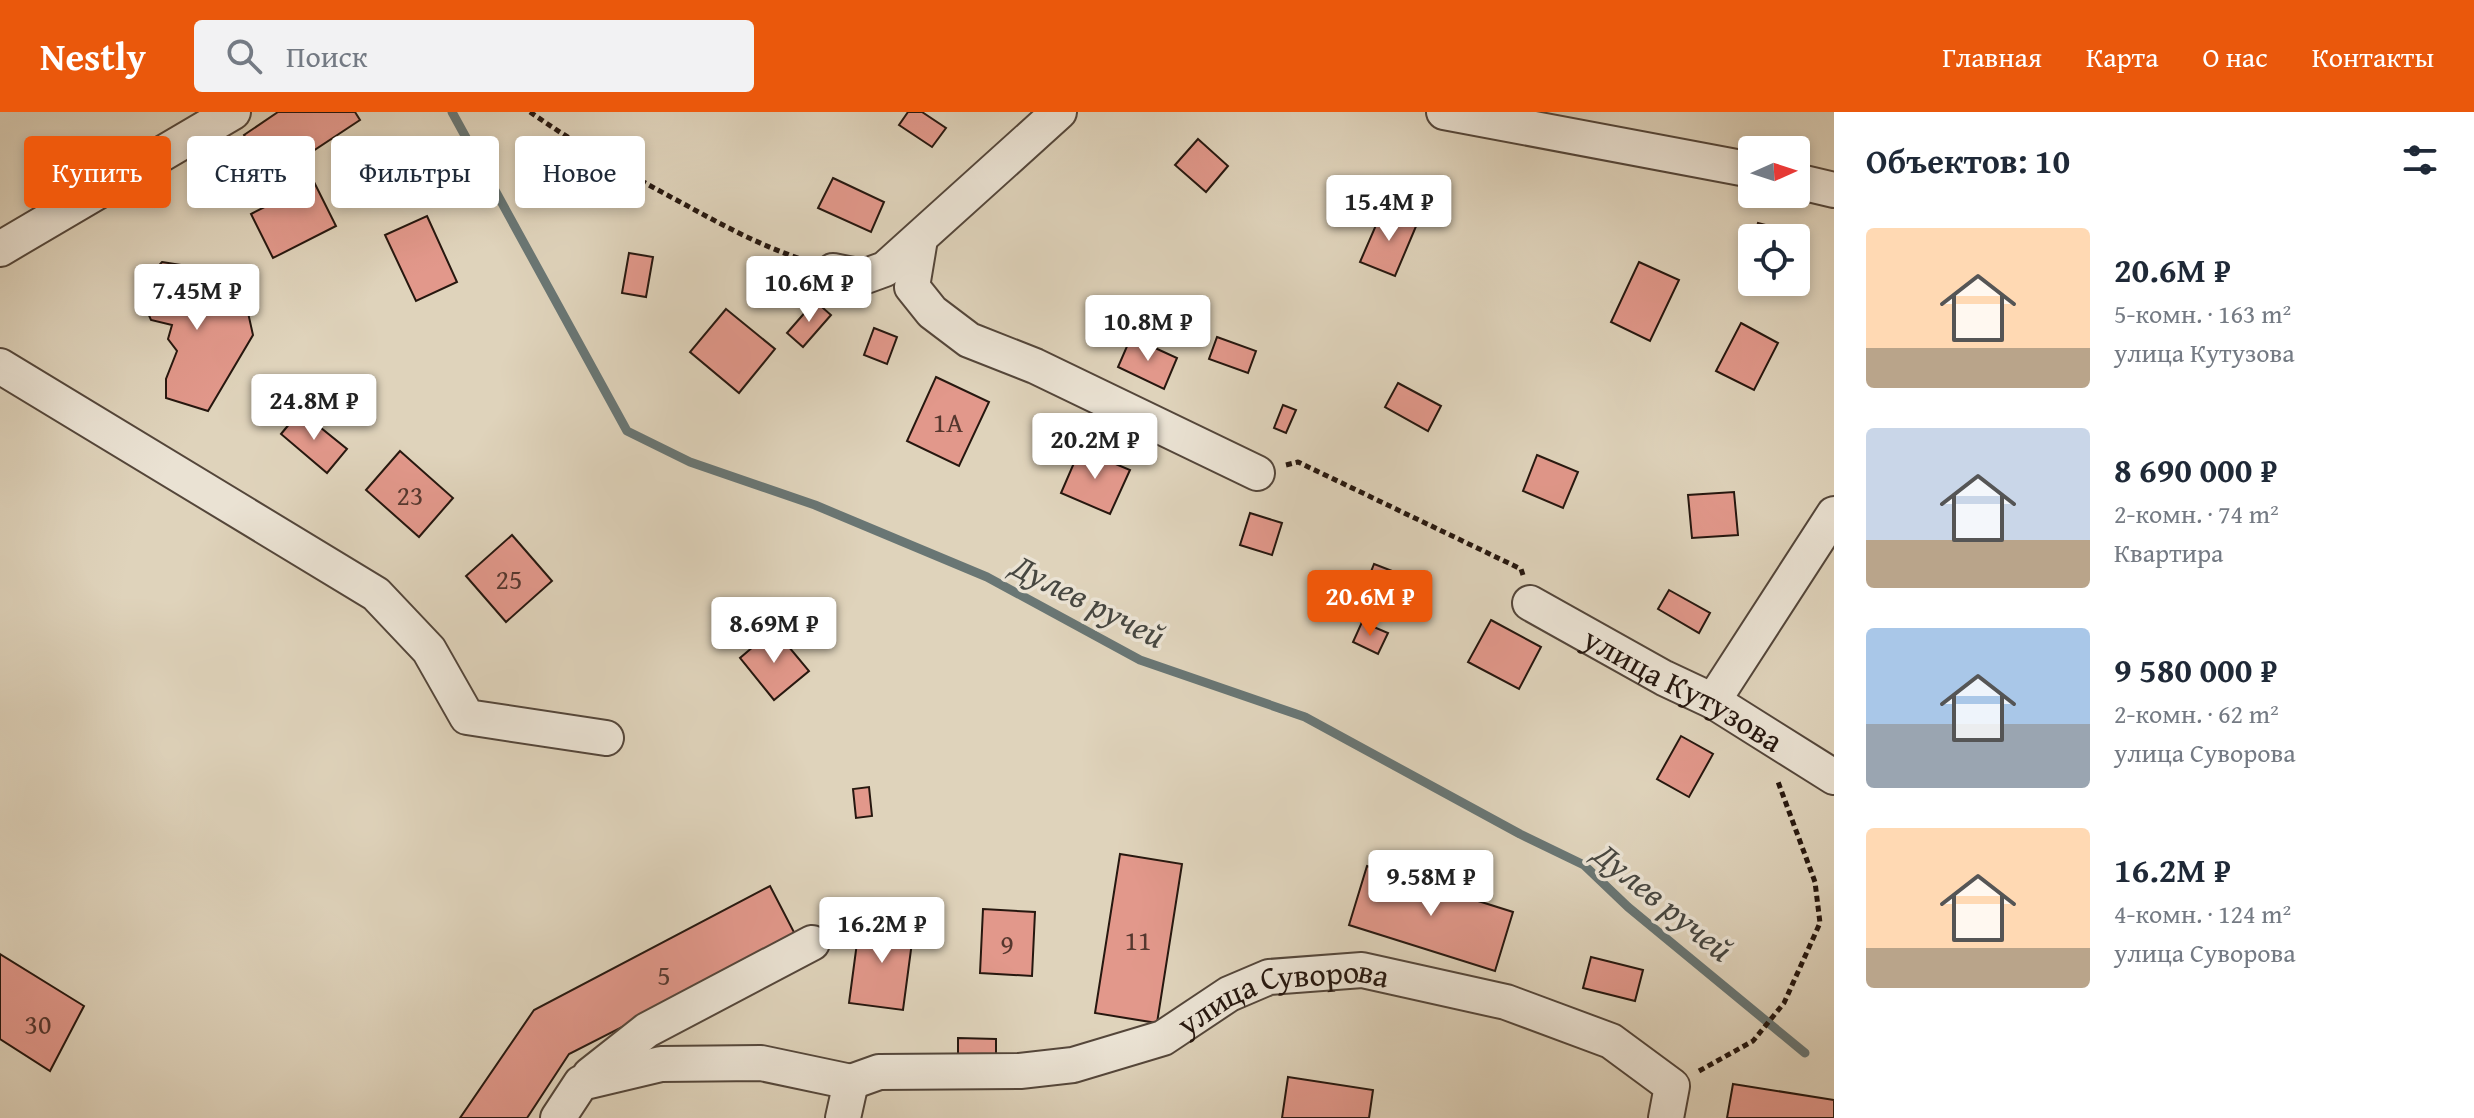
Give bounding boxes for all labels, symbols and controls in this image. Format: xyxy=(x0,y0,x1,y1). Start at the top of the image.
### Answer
search box xyxy=(194,20,754,92)
text: Nestly xyxy=(40,28,146,84)
icon: search xyxy=(222,34,266,78)
text: Поиск xyxy=(286,34,368,78)
text: Главная xyxy=(1942,36,2042,77)
text: Карта xyxy=(2086,36,2158,77)
text: О нас xyxy=(2202,36,2268,77)
text: Контакты xyxy=(2312,36,2434,77)
chip: Купить xyxy=(24,136,171,208)
chip: Снять xyxy=(187,136,315,208)
chip: Фильтры xyxy=(331,136,499,208)
chip: Новое xyxy=(515,136,645,208)
north arrow xyxy=(1738,136,1810,208)
map controls xyxy=(1738,136,1810,296)
text: Объектов: 10 xyxy=(1866,136,2070,185)
icon: filters xyxy=(2398,138,2442,182)
pin: 15.4M ₽ xyxy=(1315,175,1463,243)
text: 15.4M ₽ xyxy=(1344,181,1434,220)
button: locate xyxy=(1738,224,1810,296)
text: 20.6M ₽ xyxy=(2114,245,2231,294)
pin: 10.6M ₽ xyxy=(735,256,883,324)
icon: home xyxy=(1930,260,2026,356)
text: 10.6M ₽ xyxy=(764,262,854,301)
pin: 7.45M ₽ xyxy=(123,264,271,332)
text: 7.45M ₽ xyxy=(152,270,242,309)
text: 5-комн. · 163 m² xyxy=(2114,294,2291,333)
pin: 10.8M ₽ xyxy=(1074,295,1222,363)
text: 10.8M ₽ xyxy=(1103,301,1193,340)
text: улица Кутузова xyxy=(2114,333,2295,372)
pin: 24.8M ₽ xyxy=(240,374,388,442)
text: 24.8M ₽ xyxy=(269,380,359,419)
house number: 1А xyxy=(933,401,963,442)
pin: 20.2M ₽ xyxy=(1021,413,1169,481)
text: 20.2M ₽ xyxy=(1050,419,1140,458)
text: 8 690 000 ₽ xyxy=(2114,445,2277,494)
icon: home xyxy=(1930,460,2026,556)
house number: 23 xyxy=(397,474,423,515)
text: 2-комн. · 74 m² xyxy=(2114,494,2279,533)
text: Квартира xyxy=(2114,533,2223,572)
water label: Дулев ручей xyxy=(1002,539,1175,660)
house number: 25 xyxy=(496,558,522,599)
pin: 20.6M ₽ xyxy=(1296,570,1444,638)
text: 20.6M ₽ xyxy=(1325,576,1415,615)
pin: 8.69M ₽ xyxy=(700,597,848,665)
text: 8.69M ₽ xyxy=(729,603,819,642)
street label: улица Кутузова xyxy=(1574,614,1793,764)
text: 9 580 000 ₽ xyxy=(2114,645,2277,694)
icon: home xyxy=(1930,660,2026,756)
text: 2-комн. · 62 m² xyxy=(2114,694,2279,733)
text: улица Суворова xyxy=(2114,733,2296,772)
water label: Дулев ручей xyxy=(1582,828,1744,973)
text: 16.2M ₽ xyxy=(2114,845,2231,894)
pin: 9.58M ₽ xyxy=(1357,850,1505,918)
text: 9.58M ₽ xyxy=(1386,856,1476,895)
icon: home xyxy=(1930,860,2026,956)
text: 4-комн. · 124 m² xyxy=(2114,894,2291,933)
pin: 16.2M ₽ xyxy=(808,897,956,965)
text: 16.2M ₽ xyxy=(837,903,927,942)
house number: 11 xyxy=(1125,919,1151,960)
house number: 9 xyxy=(1000,923,1014,964)
text: улица Суворова xyxy=(2114,933,2296,972)
street label: улица Суворова xyxy=(1166,946,1395,1047)
house number: 5 xyxy=(657,954,671,995)
house number: 30 xyxy=(25,1003,51,1044)

